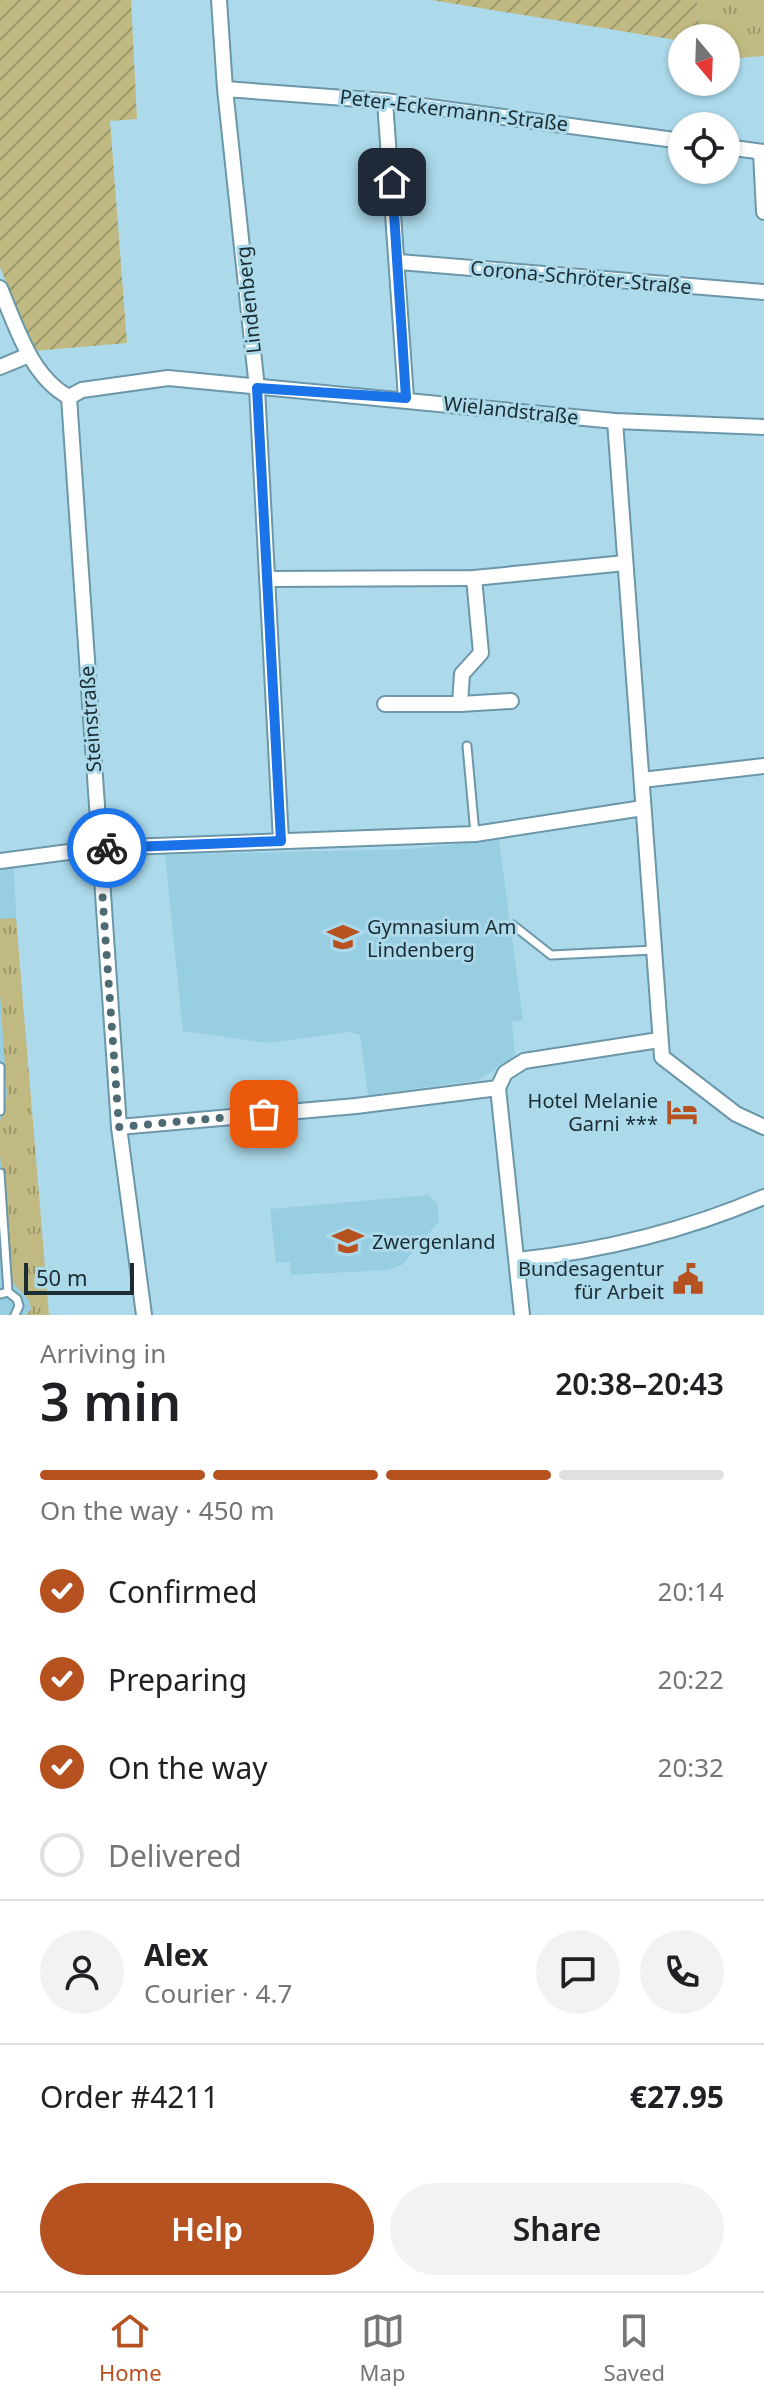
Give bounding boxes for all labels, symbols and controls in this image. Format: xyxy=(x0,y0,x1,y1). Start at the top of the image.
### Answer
north arrow xyxy=(668,24,740,96)
map controls xyxy=(668,24,740,184)
street label: Peter-Eckermann-Straße xyxy=(338,83,570,137)
button: locate xyxy=(668,112,740,184)
pin xyxy=(358,148,426,216)
icon: home xyxy=(370,160,414,204)
street label: Lindenberg xyxy=(229,245,267,355)
street label: Corona-Schröter-Straße xyxy=(469,254,693,300)
street label: Wielandstraße xyxy=(442,389,580,431)
street label: Steinstraße xyxy=(73,665,107,773)
courier xyxy=(67,808,147,888)
icon: bike xyxy=(85,826,129,870)
place label: Gymnasium Am Lindenberg xyxy=(367,913,517,963)
school or university icon: Gymnasium Am Lindenberg xyxy=(326,920,360,954)
pin xyxy=(230,1080,298,1148)
place label: Hotel Melanie Garni *** xyxy=(528,1087,658,1137)
icon: bag xyxy=(242,1092,286,1136)
hotel icon: Hotel Melanie Garni *** xyxy=(665,1095,699,1129)
school or university icon: Zwergenland xyxy=(331,1224,365,1258)
place label: Zwergenland xyxy=(372,1228,495,1255)
place label: Bundesagentur für Arbeit xyxy=(518,1255,664,1305)
scale bar xyxy=(24,1259,134,1295)
text: 50 m xyxy=(36,1262,87,1292)
public building icon: Bundesagentur für Arbeit xyxy=(671,1262,705,1296)
text: Arriving in xyxy=(40,1335,166,1371)
text: 20:38–20:43 xyxy=(555,1363,724,1404)
text: 3 min xyxy=(40,1365,181,1436)
text: On the way · 450 m xyxy=(40,1492,274,1528)
icon: check xyxy=(40,1569,84,1613)
text: Confirmed xyxy=(108,1571,258,1612)
text: 20:14 xyxy=(658,1573,724,1609)
icon: check xyxy=(40,1657,84,1701)
text: Preparing xyxy=(108,1659,247,1700)
text: 20:22 xyxy=(658,1661,724,1697)
icon: check xyxy=(40,1745,84,1789)
text: On the way xyxy=(108,1747,268,1788)
text: 20:32 xyxy=(658,1749,724,1785)
text: Delivered xyxy=(108,1835,242,1876)
button: person xyxy=(40,1930,124,2014)
button: chat xyxy=(536,1930,620,2014)
button: phone xyxy=(640,1930,724,2014)
text: Alex xyxy=(144,1934,208,1975)
text: Courier · 4.7 xyxy=(144,1975,292,2011)
text: Order #4211 xyxy=(40,2076,219,2117)
text: €27.95 xyxy=(630,2076,724,2117)
button: Help xyxy=(40,2183,374,2275)
button: Share xyxy=(390,2183,724,2275)
tab: Home xyxy=(99,2309,162,2387)
tab: Map xyxy=(360,2309,405,2387)
tab: Saved xyxy=(603,2309,665,2387)

